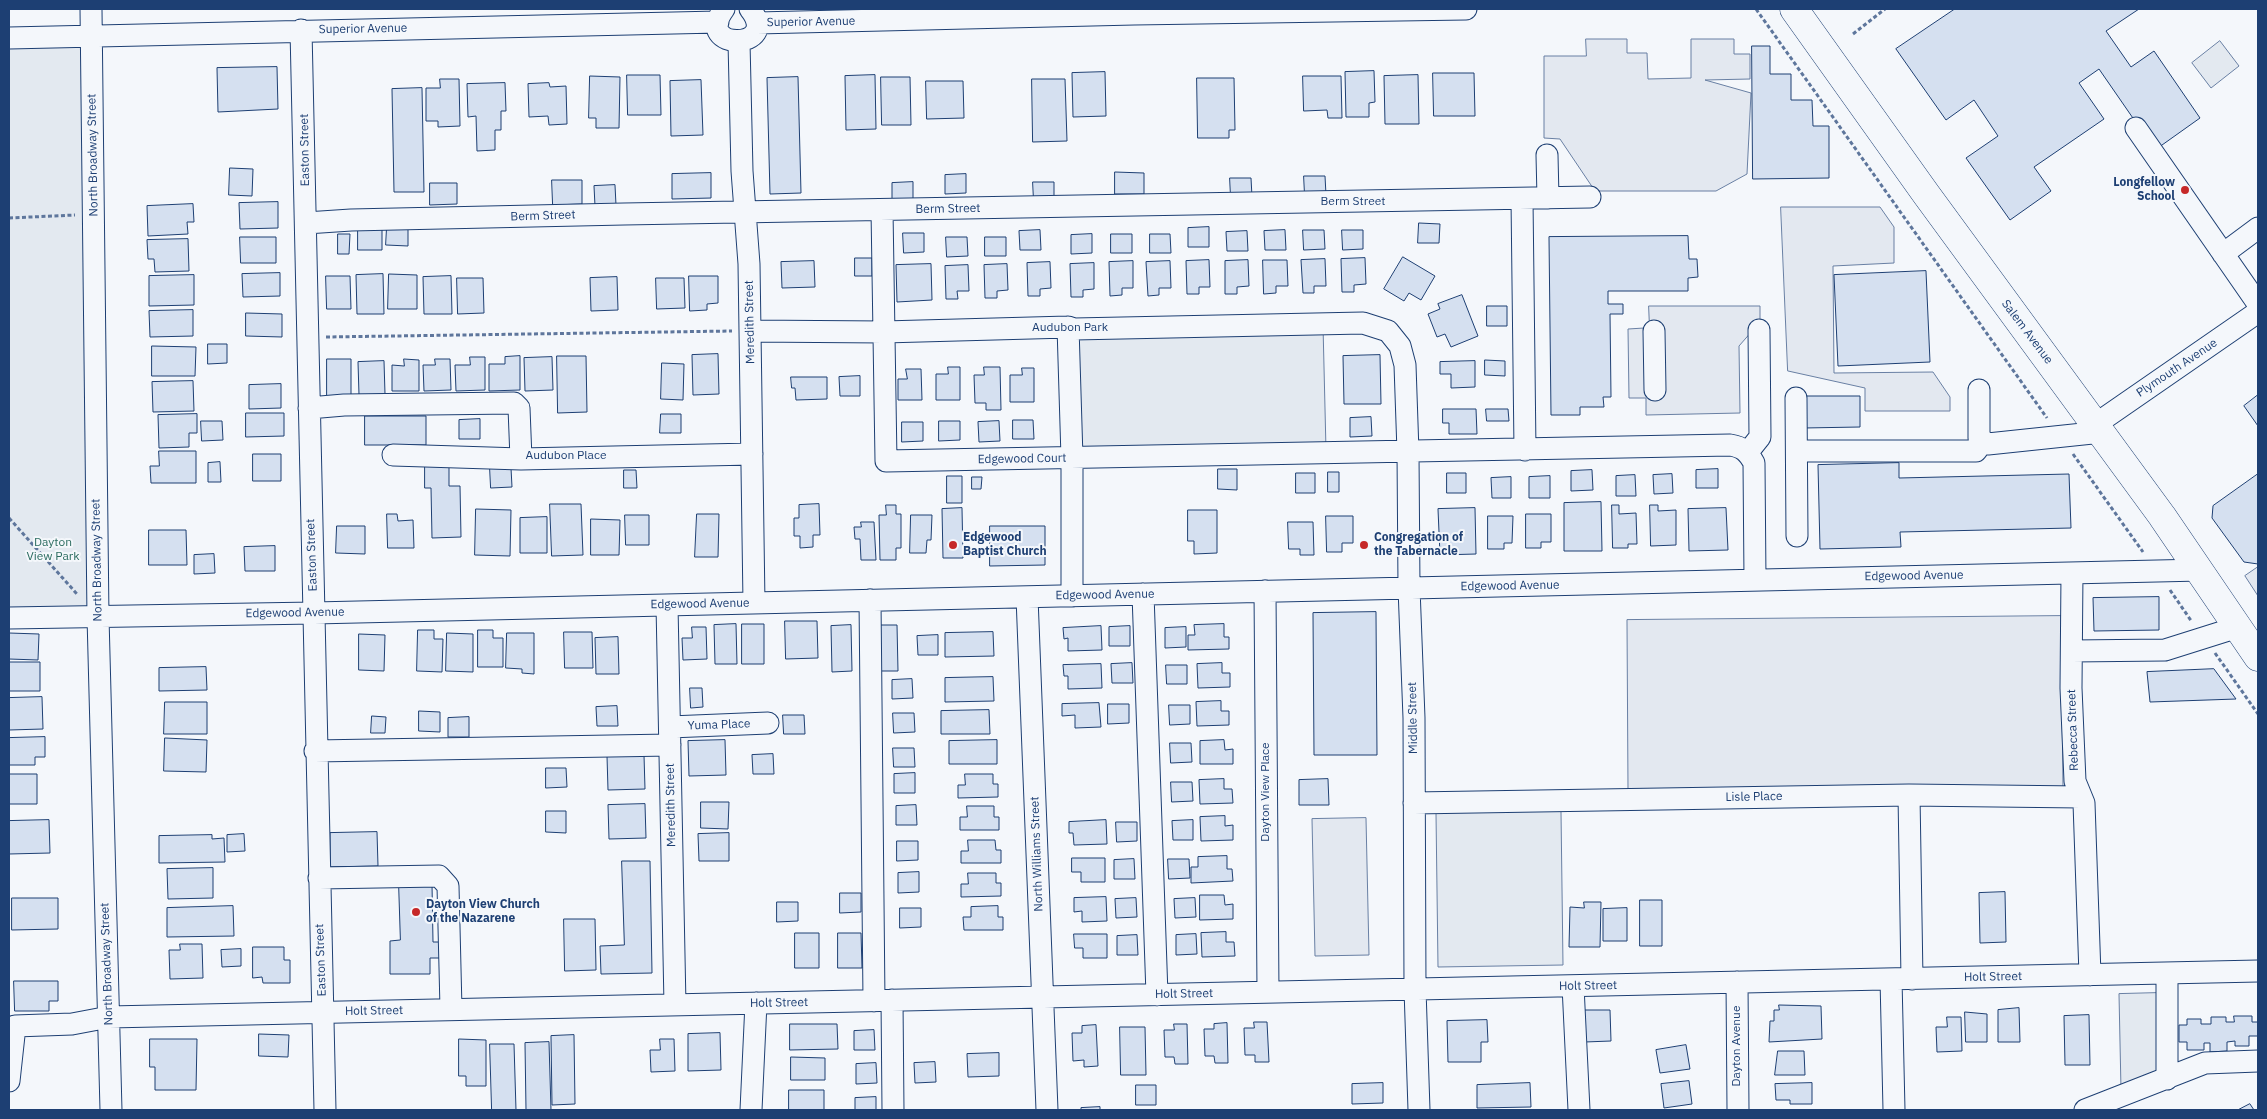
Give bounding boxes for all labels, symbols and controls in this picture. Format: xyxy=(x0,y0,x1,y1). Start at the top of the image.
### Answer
street label: Superior Avenue xyxy=(766,14,856,30)
street label: Superior Avenue xyxy=(318,21,408,37)
street label: North Broadway Street xyxy=(85,93,101,217)
street label: Easton Street xyxy=(297,114,313,186)
place label: Longfellow School xyxy=(2113,176,2175,204)
marker: Longfellow School xyxy=(2179,184,2191,196)
street label: Berm Street xyxy=(1320,195,1386,209)
street label: Berm Street xyxy=(915,201,981,217)
street label: Berm Street xyxy=(510,208,576,224)
street label: Meredith Street xyxy=(742,280,758,364)
street label: Salem Avenue xyxy=(1998,297,2056,367)
street label: Audubon Park xyxy=(1032,321,1108,335)
street label: Plymouth Avenue xyxy=(2134,336,2220,400)
street label: Audubon Place xyxy=(525,449,607,463)
street label: Edgewood Court xyxy=(978,451,1066,467)
street label: North Broadway Street xyxy=(89,498,105,622)
street label: Easton Street xyxy=(304,518,320,592)
place label: Edgewood Baptist Church xyxy=(963,531,1047,559)
place label: Congregation of the Tabernacle xyxy=(1374,531,1463,559)
park label: Dayton View Park xyxy=(26,536,80,564)
marker: Edgewood Baptist Church xyxy=(947,539,959,551)
marker: Congregation of the Tabernacle xyxy=(1358,539,1370,551)
street label: Edgewood Avenue xyxy=(1864,568,1964,584)
street label: Edgewood Avenue xyxy=(1460,578,1560,594)
street label: Edgewood Avenue xyxy=(1055,587,1155,603)
street label: Edgewood Avenue xyxy=(650,596,750,612)
street label: Edgewood Avenue xyxy=(245,605,345,621)
street label: Middle Street xyxy=(1405,682,1421,754)
street label: Rebecca Street xyxy=(2064,689,2082,771)
street label: Yuma Place xyxy=(687,717,751,733)
street label: Dayton View Place xyxy=(1259,742,1273,842)
street label: Meredith Street xyxy=(663,763,679,847)
street label: Lisle Place xyxy=(1725,789,1783,805)
street label: North Williams Street xyxy=(1028,796,1046,912)
place label: Dayton View Church of the Nazarene xyxy=(426,898,540,926)
street label: North Broadway Street xyxy=(98,902,116,1026)
marker: Dayton View Church of the Nazarene xyxy=(410,906,422,918)
street label: Easton Street xyxy=(313,923,329,997)
street label: Holt Street xyxy=(1964,969,2022,985)
street label: Holt Street xyxy=(1559,978,1617,994)
street label: Holt Street xyxy=(1155,986,1213,1002)
street label: Holt Street xyxy=(750,995,808,1011)
street label: Holt Street xyxy=(345,1003,403,1019)
street label: Dayton Avenue xyxy=(1730,1006,1744,1086)

